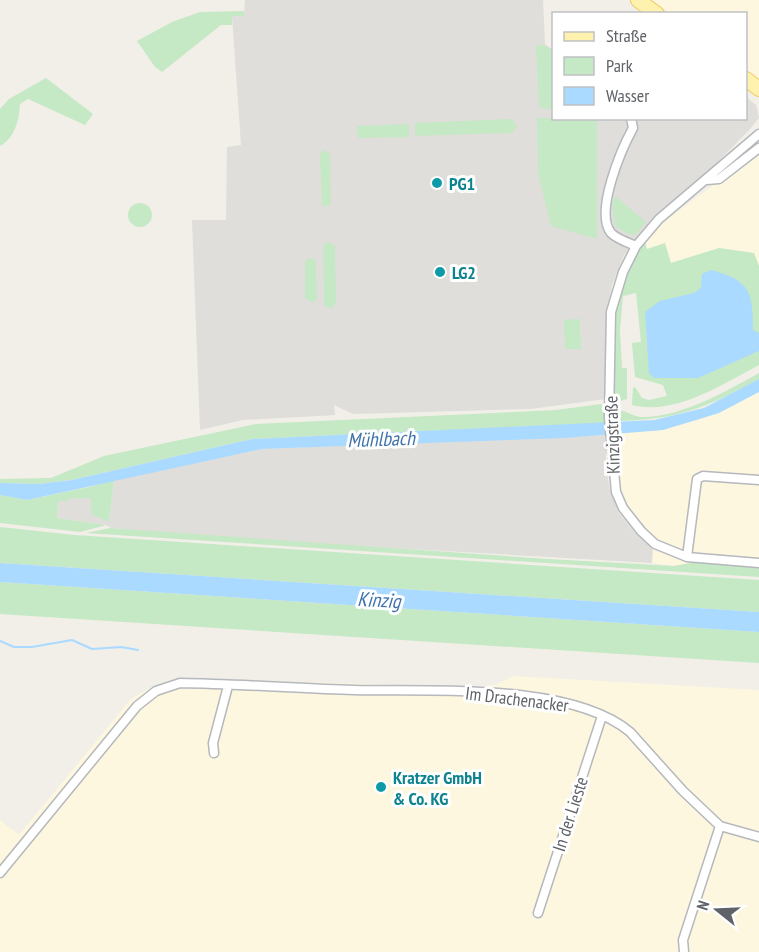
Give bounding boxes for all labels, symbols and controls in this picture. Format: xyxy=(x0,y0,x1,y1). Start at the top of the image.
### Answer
legend xyxy=(552,12,747,120)
text: Straße xyxy=(606,24,647,47)
text: Park xyxy=(606,54,633,77)
text: Wasser xyxy=(606,84,649,107)
place label: PG1 xyxy=(449,172,475,195)
marker: PG1 xyxy=(430,176,444,190)
place label: LG2 xyxy=(452,261,476,284)
marker: LG2 xyxy=(433,265,447,279)
street label: Kinzigstraße xyxy=(599,396,625,474)
water label: Mühlbach xyxy=(347,425,416,453)
water label: Kinzig xyxy=(357,586,403,614)
street label: Im Drachenacker xyxy=(464,681,570,717)
place label: Kratzer GmbH & Co. KG xyxy=(393,766,482,810)
street label: In der Lieste xyxy=(547,774,593,854)
marker: Kratzer GmbH & Co. KG xyxy=(374,780,388,794)
north arrow xyxy=(687,880,747,940)
text: N xyxy=(692,898,714,913)

